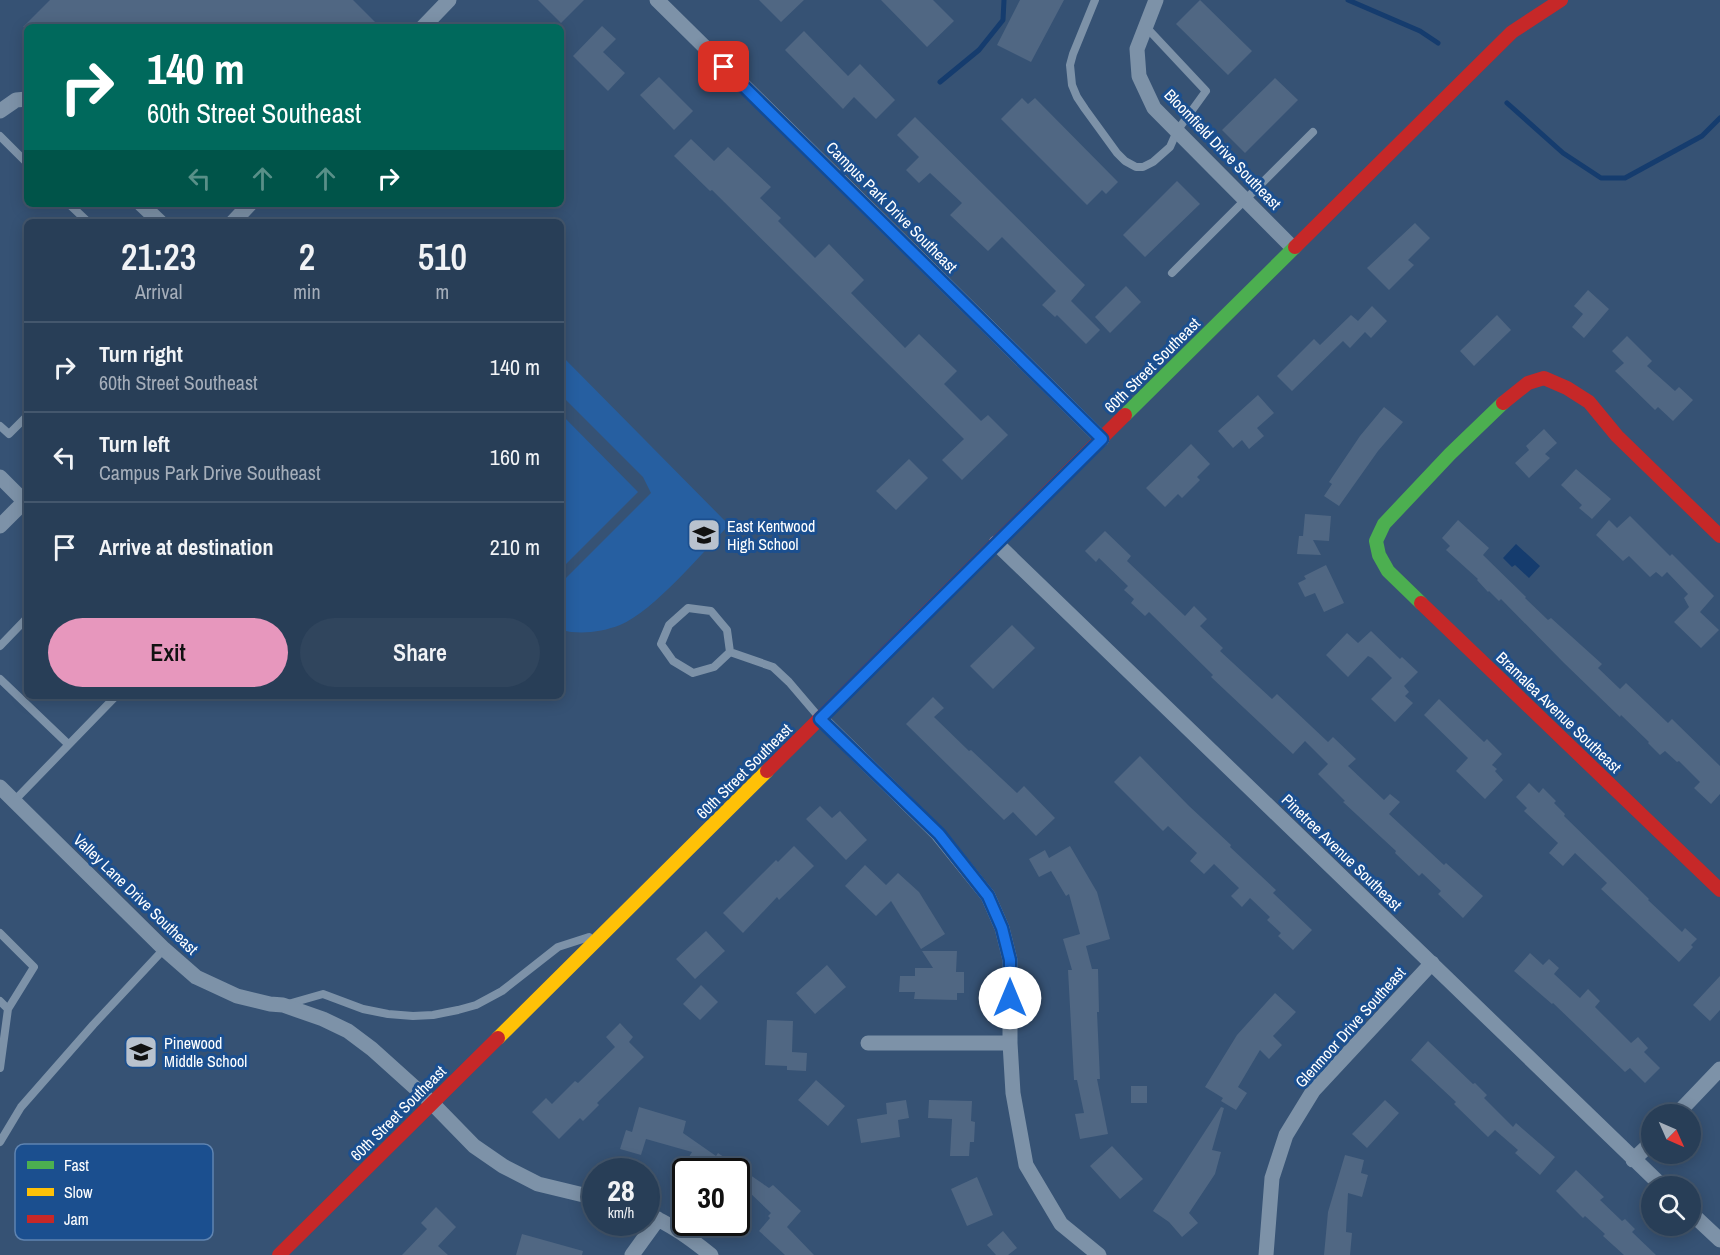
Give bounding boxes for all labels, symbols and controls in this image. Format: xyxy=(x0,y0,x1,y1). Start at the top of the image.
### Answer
text: 140 m xyxy=(147,41,245,97)
pin xyxy=(698,41,749,92)
icon: right xyxy=(48,48,126,126)
icon: arrive xyxy=(707,50,740,83)
street label: Bloomfield Drive Southeast xyxy=(1160,84,1287,214)
text: 60th Street Southeast xyxy=(147,95,361,131)
street label: Campus Park Drive Southeast xyxy=(822,137,963,278)
icon: left xyxy=(183,162,216,195)
icon: ahead xyxy=(246,162,279,195)
icon: ahead xyxy=(309,162,342,195)
icon: right xyxy=(372,162,405,195)
text: 21:23 xyxy=(121,233,196,281)
text: 2 xyxy=(299,233,315,281)
text: 510 xyxy=(418,233,467,281)
text: Arrival xyxy=(135,278,182,305)
text: min xyxy=(293,278,321,305)
text: m xyxy=(435,278,449,305)
street label: 60th Street Southeast xyxy=(1099,312,1205,418)
text: Turn right xyxy=(99,339,183,369)
icon: right xyxy=(48,351,81,384)
text: 140 m xyxy=(490,352,540,382)
text: 60th Street Southeast xyxy=(99,369,258,396)
text: Turn left xyxy=(99,429,170,459)
icon: left xyxy=(48,441,81,474)
text: 160 m xyxy=(490,442,540,472)
text: Campus Park Drive Southeast xyxy=(99,459,321,486)
place label: East Kentwood High School xyxy=(727,515,815,555)
school or university icon: East Kentwood High School xyxy=(686,517,722,553)
icon: arrive xyxy=(48,531,81,564)
text: Arrive at destination xyxy=(99,532,273,562)
text: 210 m xyxy=(490,532,540,562)
button: Exit xyxy=(48,618,288,687)
button: Share xyxy=(300,618,540,687)
street label: Bramalea Avenue Southeast xyxy=(1492,646,1627,778)
street label: 60th Street Southeast xyxy=(691,718,797,824)
street label: Pinetree Avenue Southeast xyxy=(1277,789,1407,916)
street label: Valley Lane Drive Southeast xyxy=(69,829,203,960)
street label: Glenmoor Drive Southeast xyxy=(1290,962,1410,1092)
position arrow xyxy=(978,966,1042,1030)
place label: Pinewood Middle School xyxy=(164,1032,247,1072)
school or university icon: Pinewood Middle School xyxy=(123,1034,159,1070)
street label: 60th Street Southeast xyxy=(345,1060,451,1166)
north arrow xyxy=(1641,1104,1701,1164)
map controls xyxy=(1641,1104,1701,1236)
legend xyxy=(15,1144,213,1240)
text: Fast xyxy=(64,1154,89,1176)
speed limit sign: 30 xyxy=(672,1158,750,1236)
text: 28 xyxy=(607,1170,635,1210)
button: search xyxy=(1641,1176,1701,1236)
text: Slow xyxy=(64,1181,93,1203)
text: km/h xyxy=(608,1202,634,1223)
text: Jam xyxy=(64,1208,89,1230)

